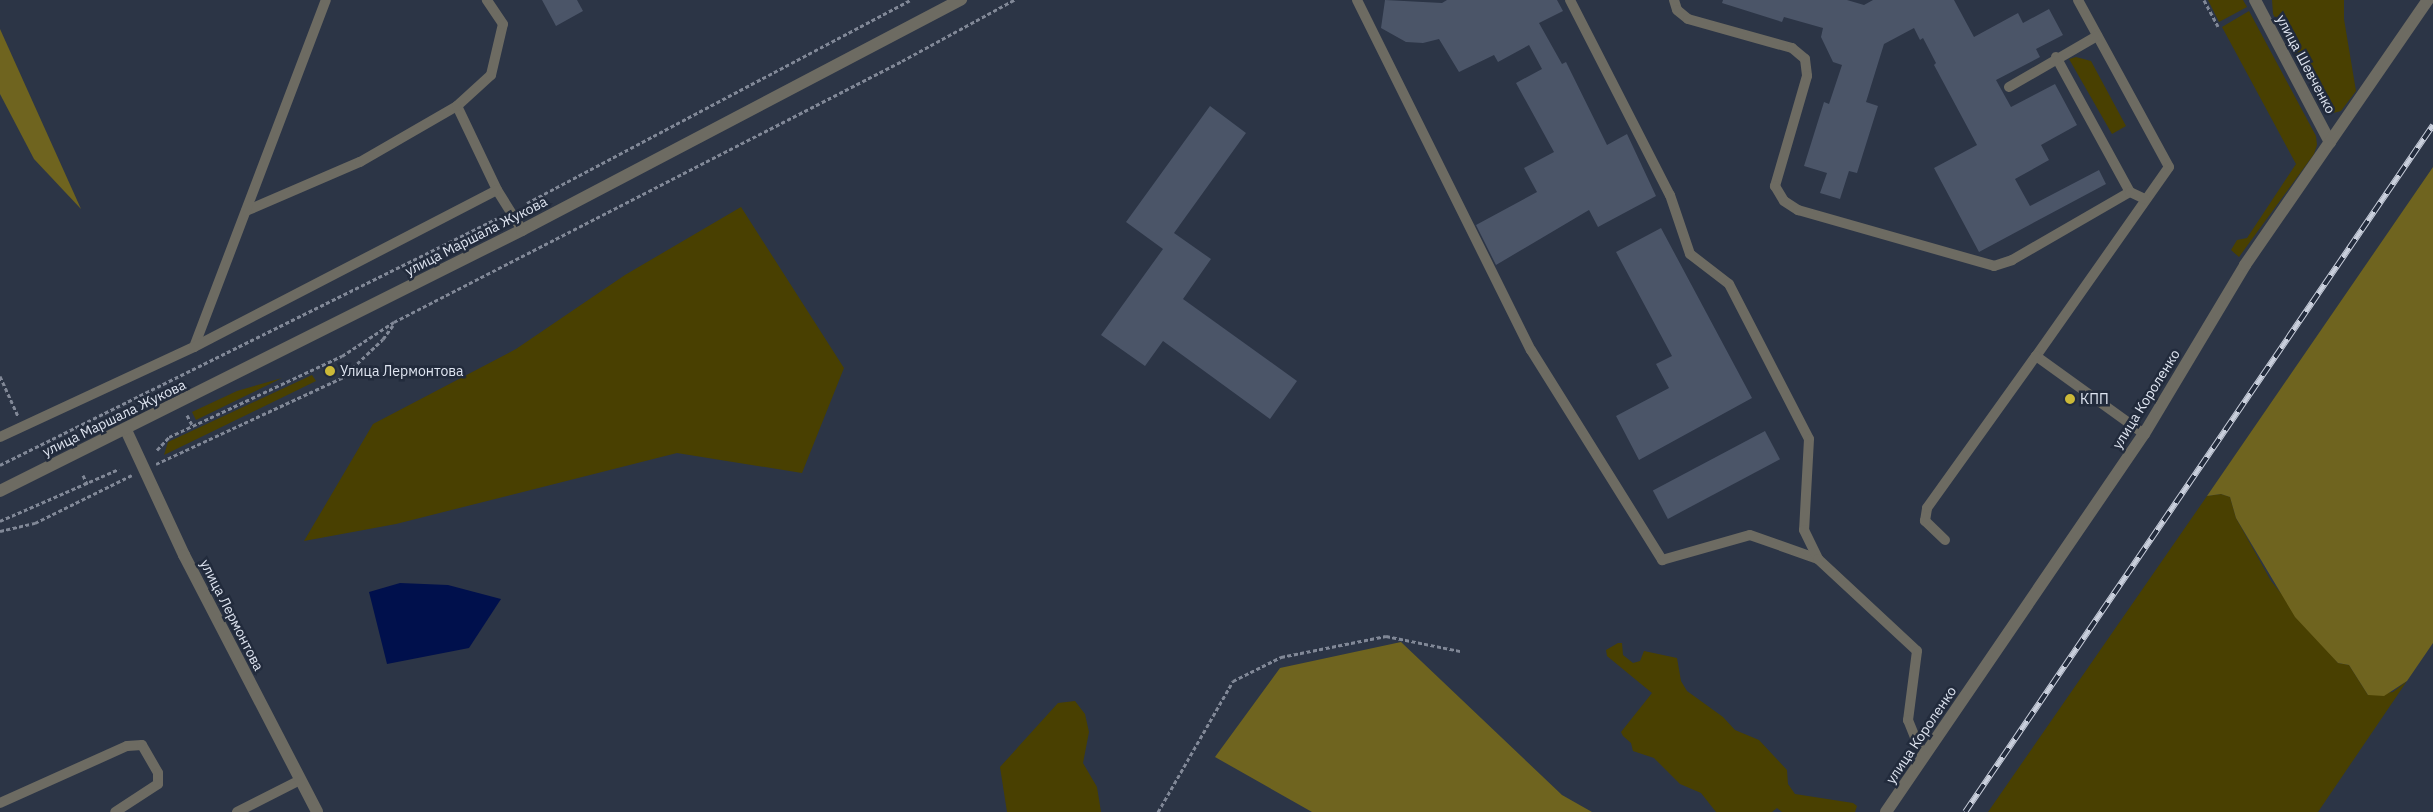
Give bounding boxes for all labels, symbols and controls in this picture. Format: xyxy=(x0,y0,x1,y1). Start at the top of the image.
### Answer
street label: улица Шевченко xyxy=(2273,12,2339,116)
street label: улица Маршала Жукова xyxy=(402,193,550,279)
street label: улица Короленко xyxy=(2109,346,2183,452)
place label: Улица Лермонтова xyxy=(340,363,463,379)
marker: Улица Лермонтова xyxy=(324,365,336,377)
street label: улица Маршала Жукова xyxy=(40,376,188,460)
place label: КПП xyxy=(2080,391,2109,407)
marker: КПП xyxy=(2064,393,2076,405)
street label: улица Лермонтова xyxy=(197,556,267,674)
street label: улица Короленко xyxy=(1882,683,1960,787)

